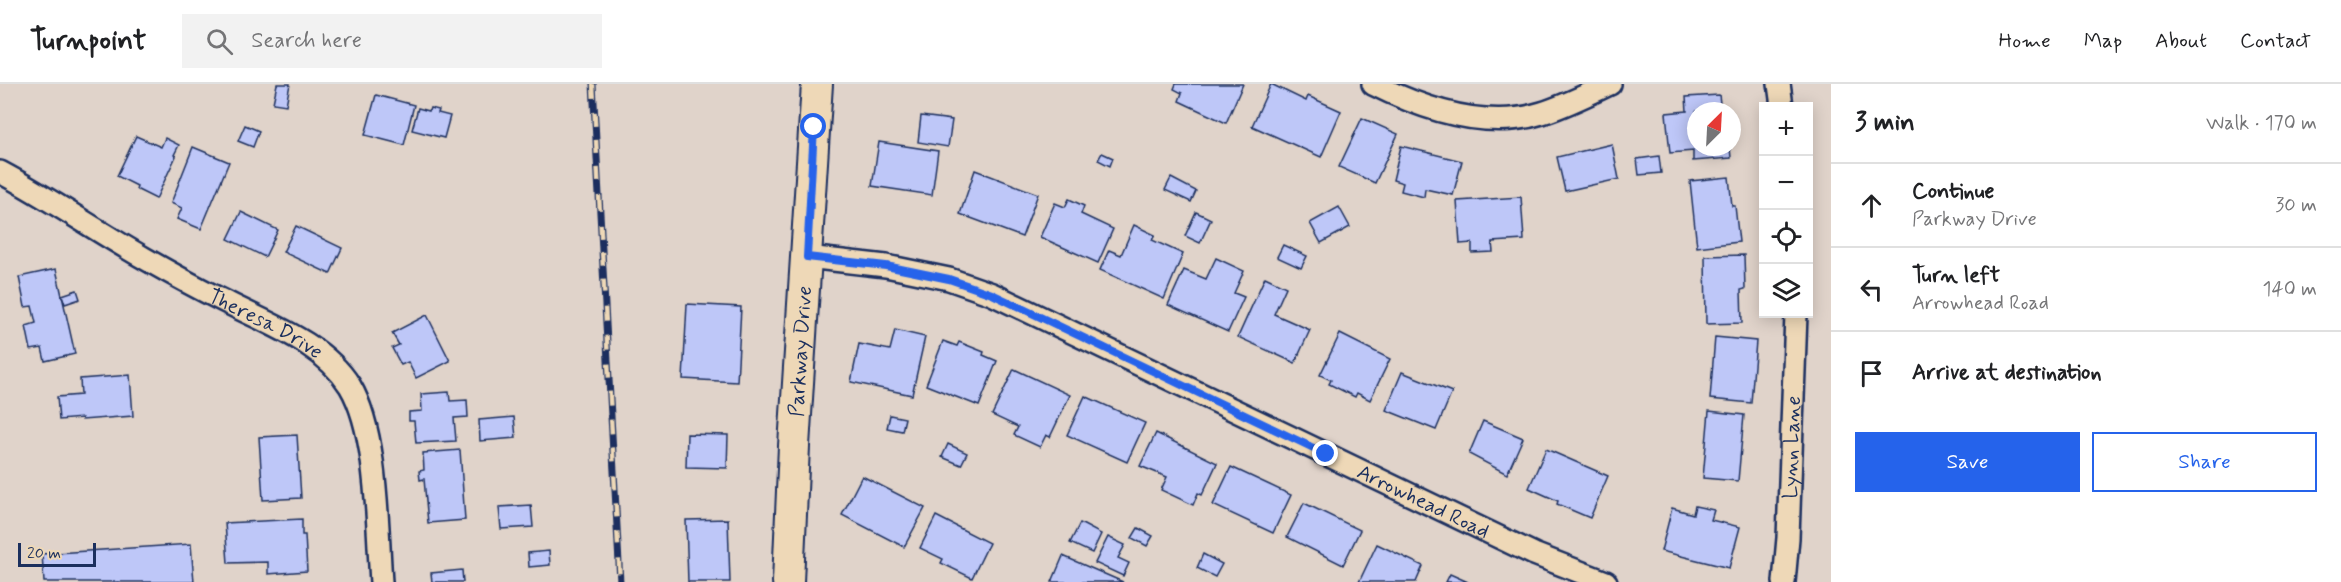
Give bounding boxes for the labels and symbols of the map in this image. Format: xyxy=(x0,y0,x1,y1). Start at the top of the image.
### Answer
north arrow xyxy=(1687,102,1741,156)
route start xyxy=(800,113,826,139)
street label: Theresa Drive xyxy=(203,282,329,366)
street label: Parkway Drive xyxy=(783,285,819,418)
street label: Lynn Lane xyxy=(1776,395,1808,499)
route end xyxy=(1312,440,1338,466)
street label: Arrowhead Road xyxy=(1352,458,1494,546)
scale bar xyxy=(18,540,96,568)

